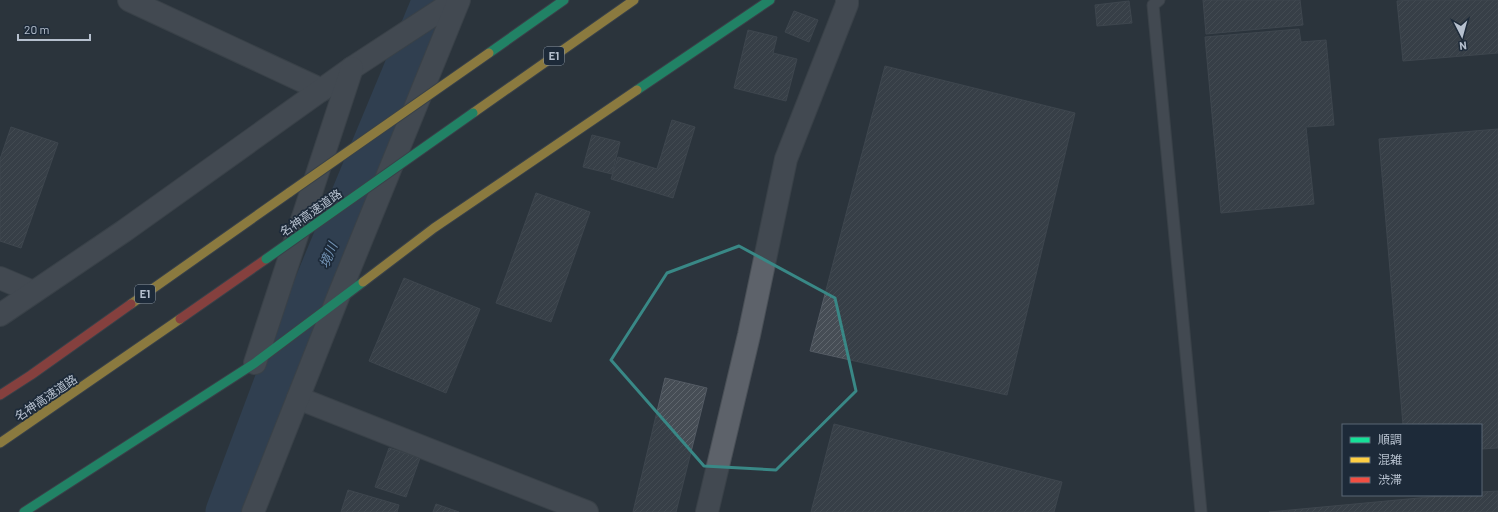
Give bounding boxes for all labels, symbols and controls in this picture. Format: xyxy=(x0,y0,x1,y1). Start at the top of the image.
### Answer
scale bar xyxy=(18,16,90,42)
north arrow xyxy=(1442,16,1482,56)
text: 20 m xyxy=(24,22,50,36)
text: N xyxy=(1459,40,1467,53)
road number: E1 xyxy=(544,47,564,65)
street label: 名神高速道路 xyxy=(277,186,344,239)
water label: 境川 xyxy=(316,238,341,270)
road number: E1 xyxy=(135,285,155,303)
street label: 名神高速道路 xyxy=(12,371,79,423)
legend xyxy=(1342,424,1482,496)
text: 順調 xyxy=(1378,432,1402,446)
text: 混雑 xyxy=(1378,452,1402,466)
text: 渋滞 xyxy=(1378,472,1402,486)

